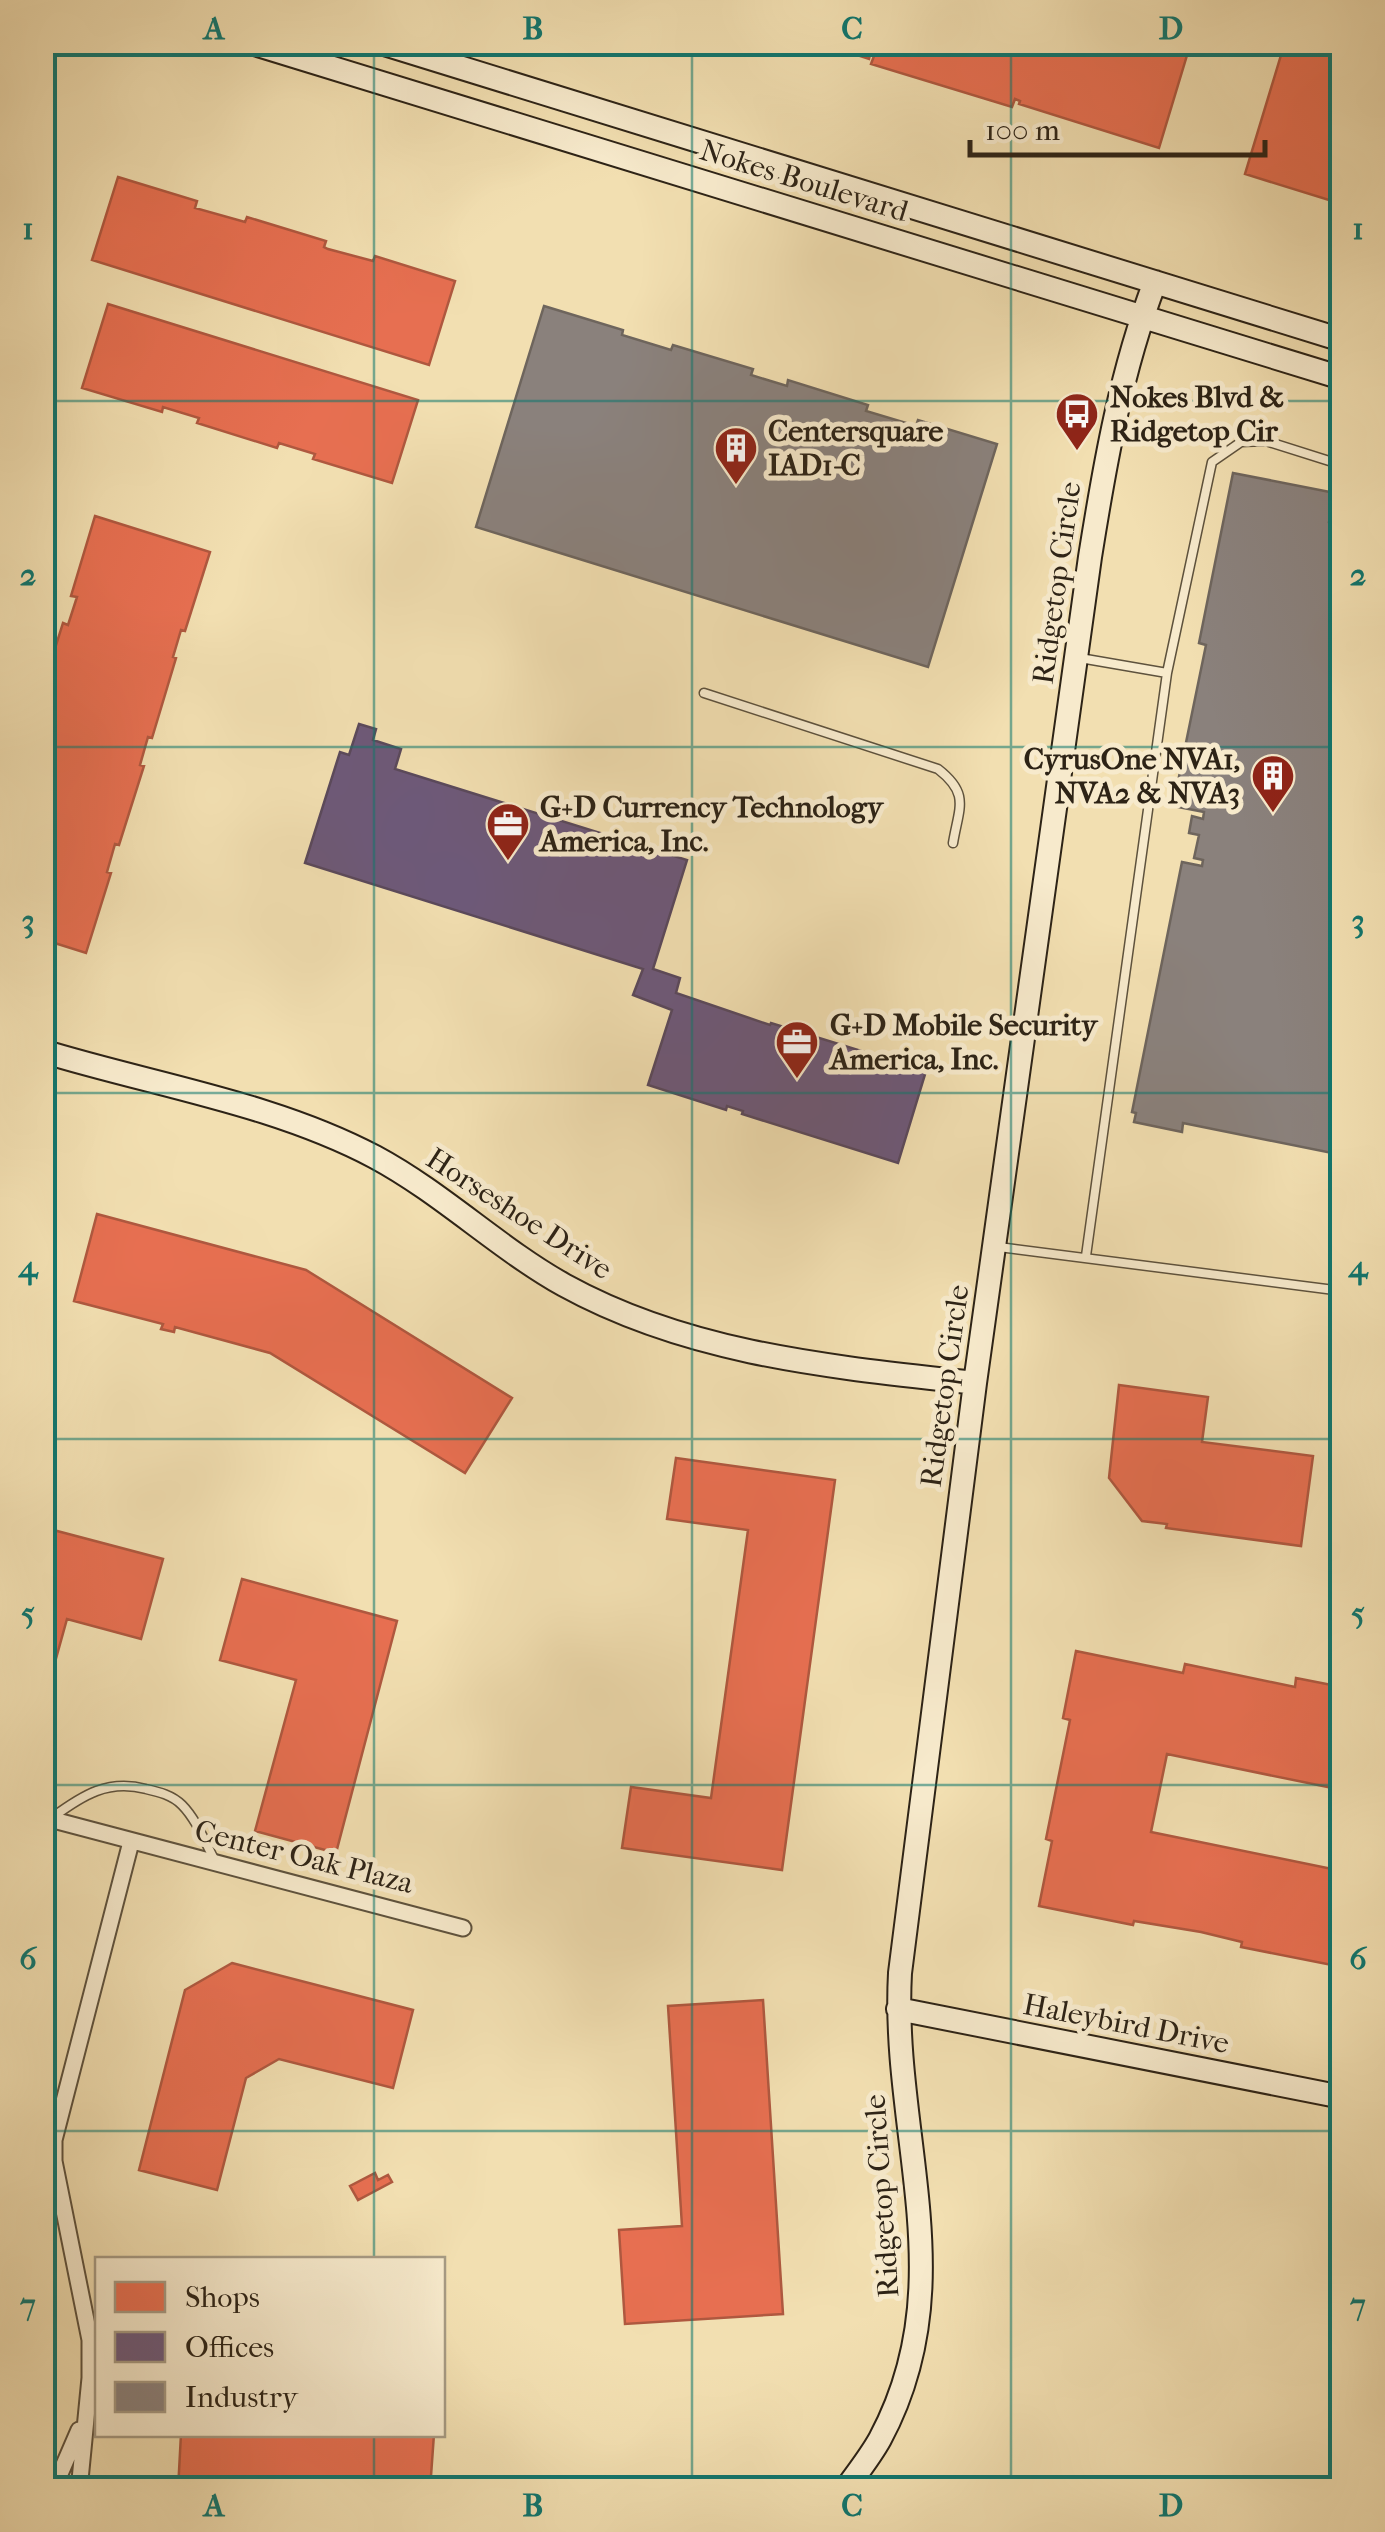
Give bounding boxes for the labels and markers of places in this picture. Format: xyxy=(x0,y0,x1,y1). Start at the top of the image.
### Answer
place label: Nokes Blvd & Ridgetop Cir xyxy=(1110,380,1284,449)
bus stop icon: Nokes Blvd & Ridgetop Cir xyxy=(1054,391,1100,452)
place label: Centersquare IAD1-C xyxy=(768,414,944,483)
building icon: Centersquare IAD1-C xyxy=(713,425,759,486)
place label: CyrusOne NVA1, NVA2 & NVA3 xyxy=(1024,742,1240,811)
building icon: CyrusOne NVA1, NVA2 & NVA3 xyxy=(1250,753,1296,814)
place label: G+D Currency Technology America, Inc. xyxy=(538,790,885,859)
office icon: G+D Currency Technology America, Inc. xyxy=(485,801,531,862)
place label: G+D Mobile Security America, Inc. xyxy=(828,1008,1099,1077)
office icon: G+D Mobile Security America, Inc. xyxy=(774,1019,820,1080)

